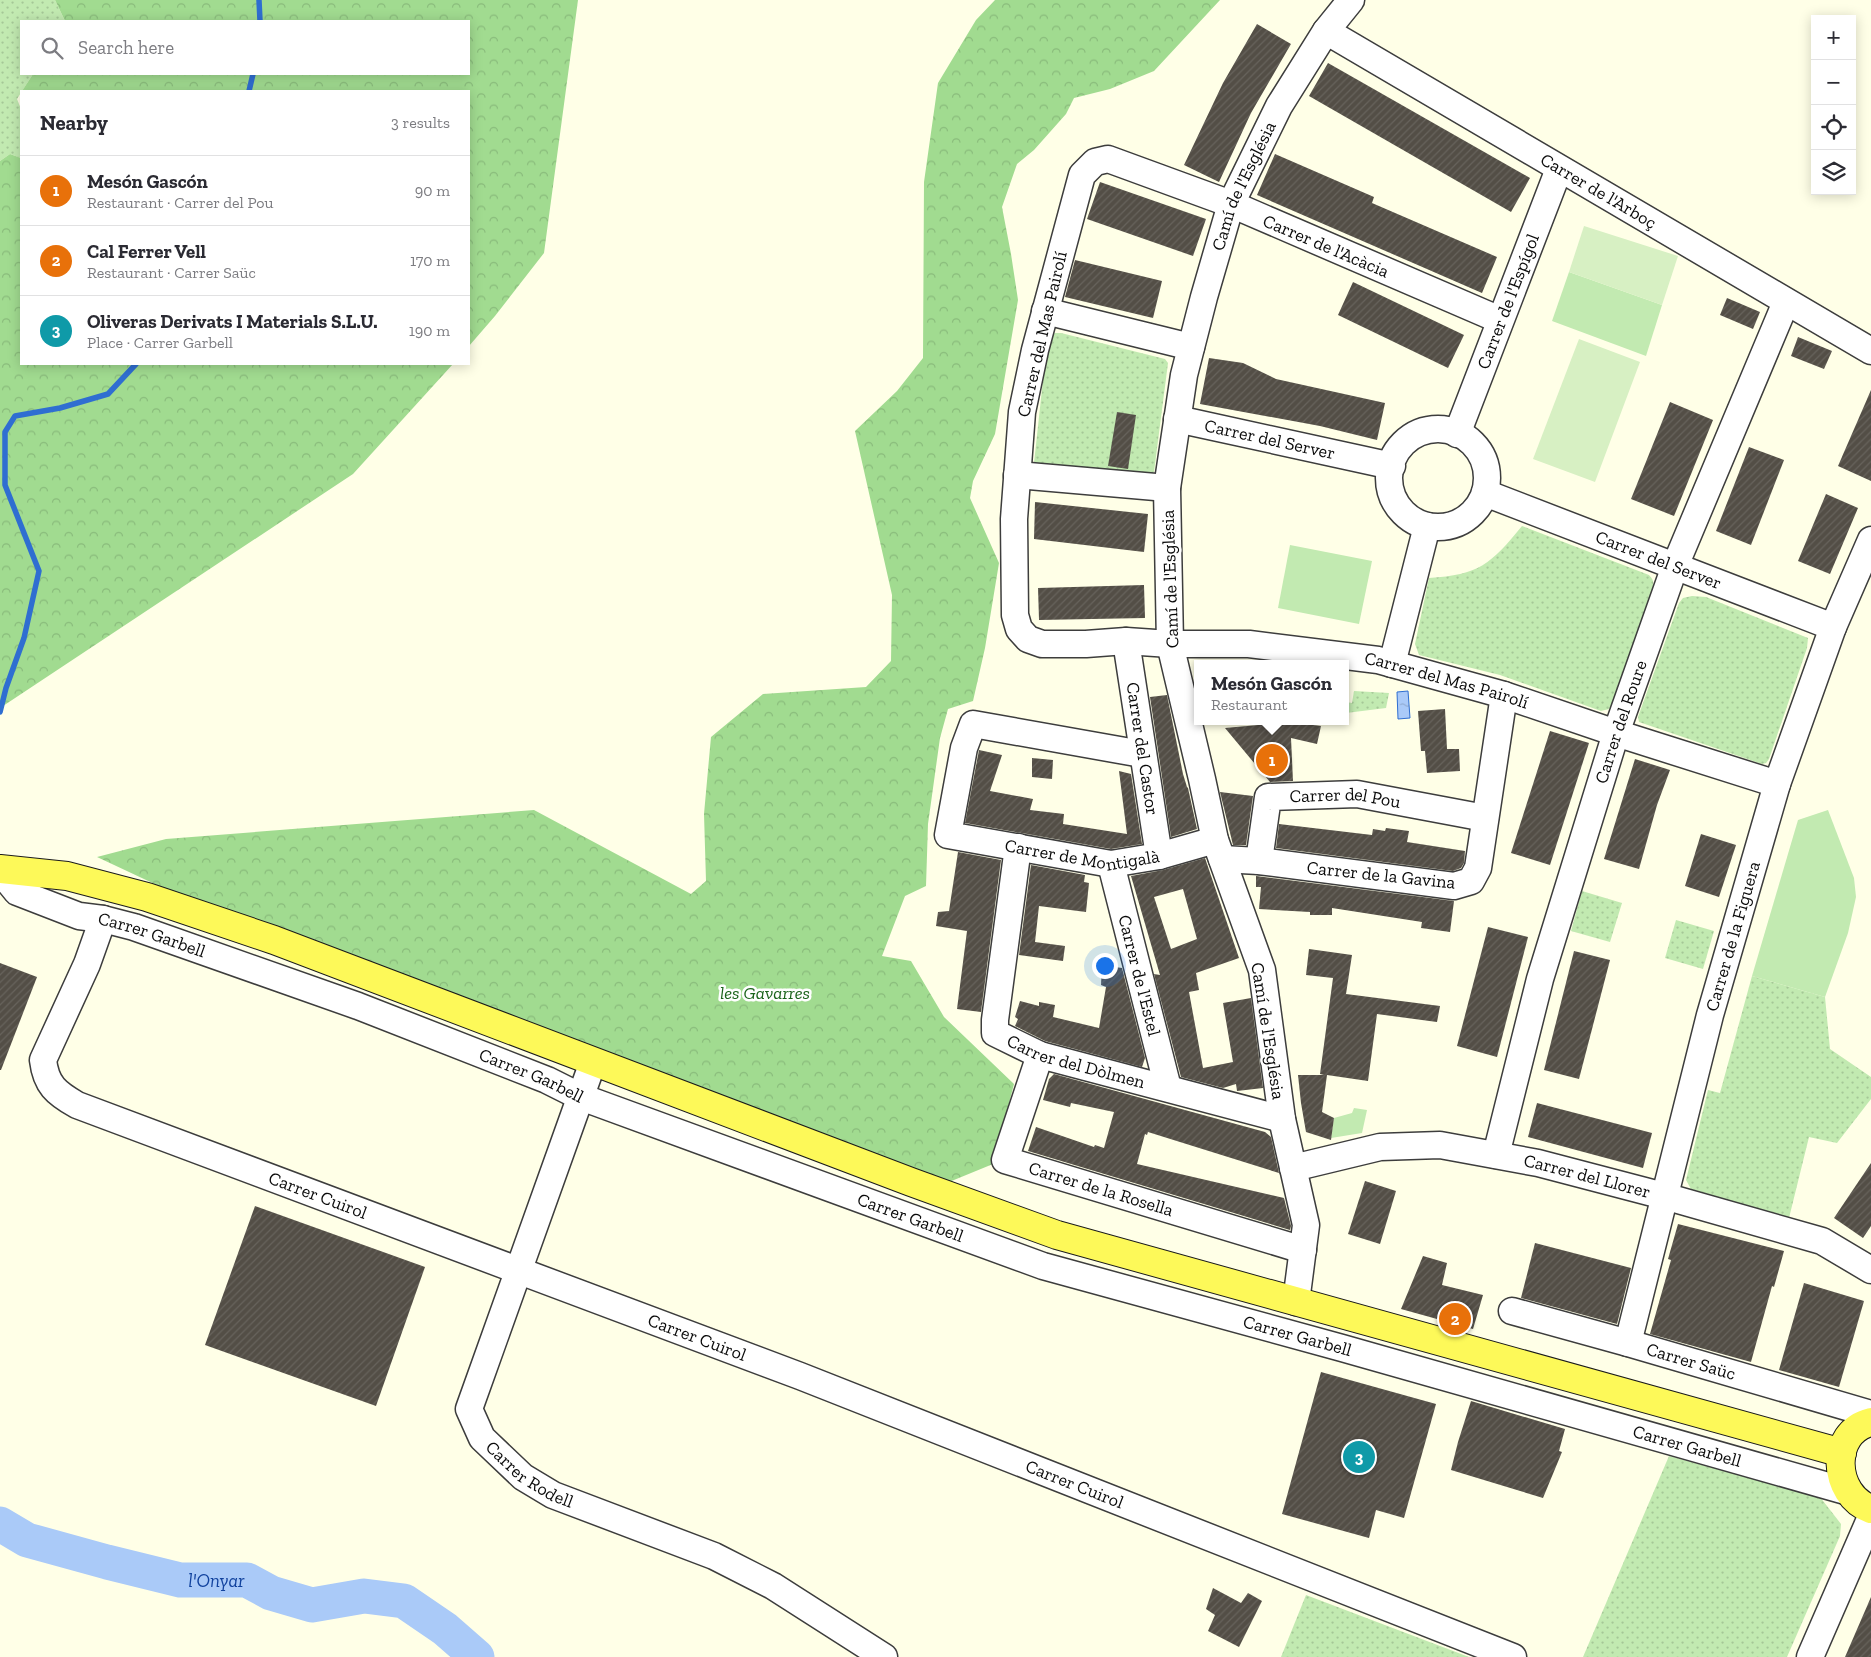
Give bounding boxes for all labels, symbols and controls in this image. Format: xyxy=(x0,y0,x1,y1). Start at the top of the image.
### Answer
map controls xyxy=(1811,15,1856,195)
button: + xyxy=(1811,15,1856,60)
search box xyxy=(20,20,470,75)
icon: search xyxy=(38,34,66,62)
text: Search here xyxy=(78,36,174,59)
button: − xyxy=(1811,60,1856,105)
button: locate xyxy=(1811,105,1856,150)
text: Nearby xyxy=(40,110,108,135)
text: 3 results xyxy=(391,113,450,132)
street label: Camí de l'Església xyxy=(1207,117,1281,253)
street label: Carrer de l'Arboç xyxy=(1536,148,1661,234)
button: layers xyxy=(1811,150,1856,195)
text: Mesón Gascón xyxy=(87,170,208,193)
text: 1 xyxy=(53,181,59,200)
text: 90 m xyxy=(415,181,450,200)
text: Restaurant · Carrer del Pou xyxy=(87,193,274,212)
street label: Carrer de l'Acàcia xyxy=(1260,209,1393,283)
street label: Carrer de l'Espígol xyxy=(1472,231,1544,372)
text: Cal Ferrer Vell xyxy=(87,240,206,263)
street label: Carrer del Mas Pairolí xyxy=(1012,249,1072,419)
text: 2 xyxy=(52,251,60,270)
text: 170 m xyxy=(410,251,450,270)
text: Restaurant · Carrer Saüc xyxy=(87,263,256,282)
text: Oliveras Derivats I Materials S.L.U. xyxy=(87,310,378,333)
text: 3 xyxy=(52,321,60,340)
text: 190 m xyxy=(409,321,450,340)
text: Place · Carrer Garbell xyxy=(87,333,233,352)
street label: Carrer del Server xyxy=(1202,414,1337,464)
street label: Camí de l'Església xyxy=(1157,509,1183,649)
street label: Carrer del Server xyxy=(1593,526,1725,594)
street label: Carrer del Mas Pairolí xyxy=(1363,647,1532,714)
street label: Carrer del Roure xyxy=(1590,657,1652,786)
popup xyxy=(1194,660,1349,725)
text: Mesón Gascón xyxy=(1211,672,1332,695)
street label: Carrer del Castor xyxy=(1121,681,1164,817)
text: Restaurant xyxy=(1211,695,1288,714)
pin: 1 xyxy=(1256,741,1288,779)
street label: Carrer del Pou xyxy=(1289,783,1403,813)
street label: Carrer de Montigalà xyxy=(1003,834,1161,876)
street label: Carrer de la Gavina xyxy=(1306,856,1457,894)
street label: Carrer de la Figuera xyxy=(1701,858,1765,1014)
street label: Carrer Garbell xyxy=(96,907,209,962)
street label: Carrer de l'Estel xyxy=(1113,913,1165,1039)
your location xyxy=(1092,953,1118,979)
street label: Camí de l'Església xyxy=(1246,961,1290,1102)
park label: les Gavarres xyxy=(720,982,810,1004)
street label: Carrer del Dòlmen xyxy=(1003,1030,1148,1093)
street label: Carrer Garbell xyxy=(476,1043,588,1108)
street label: Carrer del Llorer xyxy=(1522,1150,1653,1203)
street label: Carrer de la Rosella xyxy=(1026,1157,1176,1221)
street label: Carrer Cuirol xyxy=(265,1167,371,1224)
street label: Carrer Garbell xyxy=(854,1188,967,1247)
pin: 2 xyxy=(1439,1300,1471,1338)
street label: Carrer Cuirol xyxy=(645,1309,750,1366)
street label: Carrer Garbell xyxy=(1241,1310,1355,1361)
street label: Carrer Saüc xyxy=(1644,1338,1738,1385)
street label: Carrer Garbell xyxy=(1630,1420,1744,1472)
street label: Carrer Rodell xyxy=(481,1436,577,1513)
pin: 3 xyxy=(1343,1438,1375,1476)
street label: Carrer Cuirol xyxy=(1022,1455,1127,1514)
water label: l'Onyar xyxy=(188,1569,245,1592)

